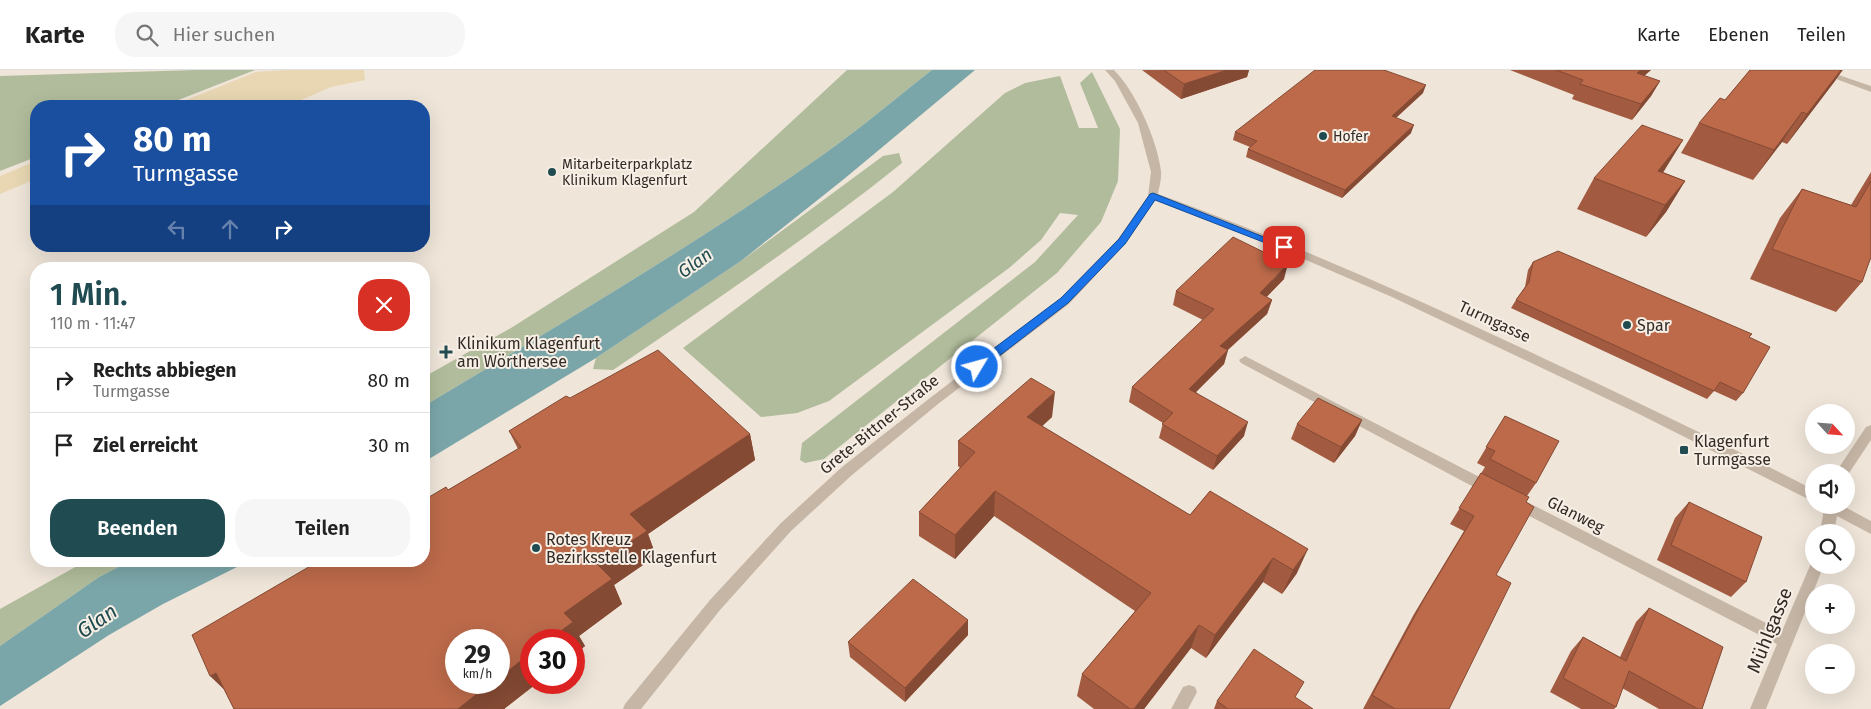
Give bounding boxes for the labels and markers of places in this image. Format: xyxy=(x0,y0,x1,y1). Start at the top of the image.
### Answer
place label: Hofer xyxy=(1333,128,1369,145)
marker: Hofer xyxy=(1317,130,1329,142)
place label: Mitarbeiterparkplatz Klinikum Klagenfurt xyxy=(562,156,692,189)
marker: Mitarbeiterparkplatz Klinikum Klagenfurt xyxy=(546,166,558,178)
pin xyxy=(1263,226,1305,268)
place label: Spar xyxy=(1637,316,1671,335)
marker: Spar xyxy=(1621,319,1633,331)
place label: Klinikum Klagenfurt am Wörthersee xyxy=(457,334,600,371)
marker: Klinikum Klagenfurt am Wörthersee xyxy=(439,345,453,359)
place label: Klagenfurt Turmgasse xyxy=(1694,432,1771,469)
marker: Klagenfurt Turmgasse xyxy=(1678,444,1690,456)
place label: Rotes Kreuz Bezirksstelle Klagenfurt xyxy=(546,530,717,567)
marker: Rotes Kreuz Bezirksstelle Klagenfurt xyxy=(530,542,542,554)

